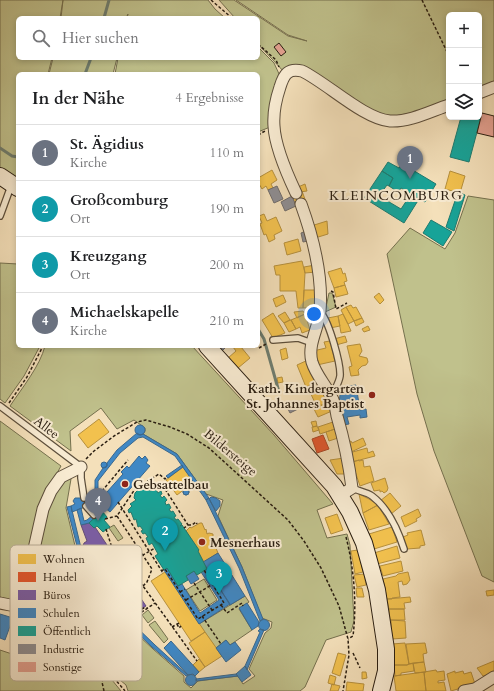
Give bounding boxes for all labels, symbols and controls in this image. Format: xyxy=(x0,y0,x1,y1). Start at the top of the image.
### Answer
map controls xyxy=(446,12,482,120)
button: + xyxy=(446,12,482,48)
search box xyxy=(16,16,260,60)
icon: search xyxy=(30,27,52,49)
text: Hier suchen xyxy=(62,28,139,48)
button: − xyxy=(446,48,482,84)
button: layers xyxy=(446,84,482,120)
text: In der Nähe xyxy=(32,87,125,110)
text: 4 Ergebnisse xyxy=(175,89,244,107)
text: St. Ägidius xyxy=(70,134,144,154)
text: 1 xyxy=(42,144,48,162)
text: 110 m xyxy=(210,144,244,162)
pin: 1 xyxy=(397,146,423,179)
text: Kirche xyxy=(70,154,107,172)
district label: KLEINCOMBURG xyxy=(329,186,463,205)
text: Großcomburg xyxy=(70,190,168,210)
text: 2 xyxy=(42,200,48,218)
text: 190 m xyxy=(210,200,244,218)
text: Ort xyxy=(70,210,90,228)
text: Kreuzgang xyxy=(70,246,146,266)
text: 3 xyxy=(42,256,48,274)
text: 200 m xyxy=(210,256,244,274)
text: Ort xyxy=(70,266,90,284)
text: Michaelskapelle xyxy=(70,302,179,322)
your location xyxy=(304,304,324,324)
text: 4 xyxy=(42,312,48,330)
text: 210 m xyxy=(210,312,244,330)
text: Kirche xyxy=(70,322,107,340)
place label: Kath. Kindergarten St. Johannes Baptist xyxy=(246,380,365,413)
marker: Kath. Kindergarten St. Johannes Baptist xyxy=(367,390,377,400)
street label: Allee xyxy=(30,412,63,443)
street label: Bildersteige xyxy=(200,425,261,480)
place label: Gebsattelbau xyxy=(133,476,209,494)
marker: Gebsattelbau xyxy=(120,479,130,489)
pin: 4 xyxy=(85,488,111,521)
pin: 2 xyxy=(152,518,178,551)
place label: Mesnerhaus xyxy=(210,534,281,552)
marker: Mesnerhaus xyxy=(197,537,207,547)
legend xyxy=(10,545,142,681)
text: Wohnen xyxy=(42,552,85,567)
pin: 3 xyxy=(206,561,232,594)
text: Handel xyxy=(43,570,77,585)
text: Büros xyxy=(43,588,70,603)
text: Schulen xyxy=(43,606,80,621)
text: Öffentlich xyxy=(43,624,91,639)
text: Industrie xyxy=(43,642,84,657)
text: Sonstige xyxy=(43,660,82,675)

